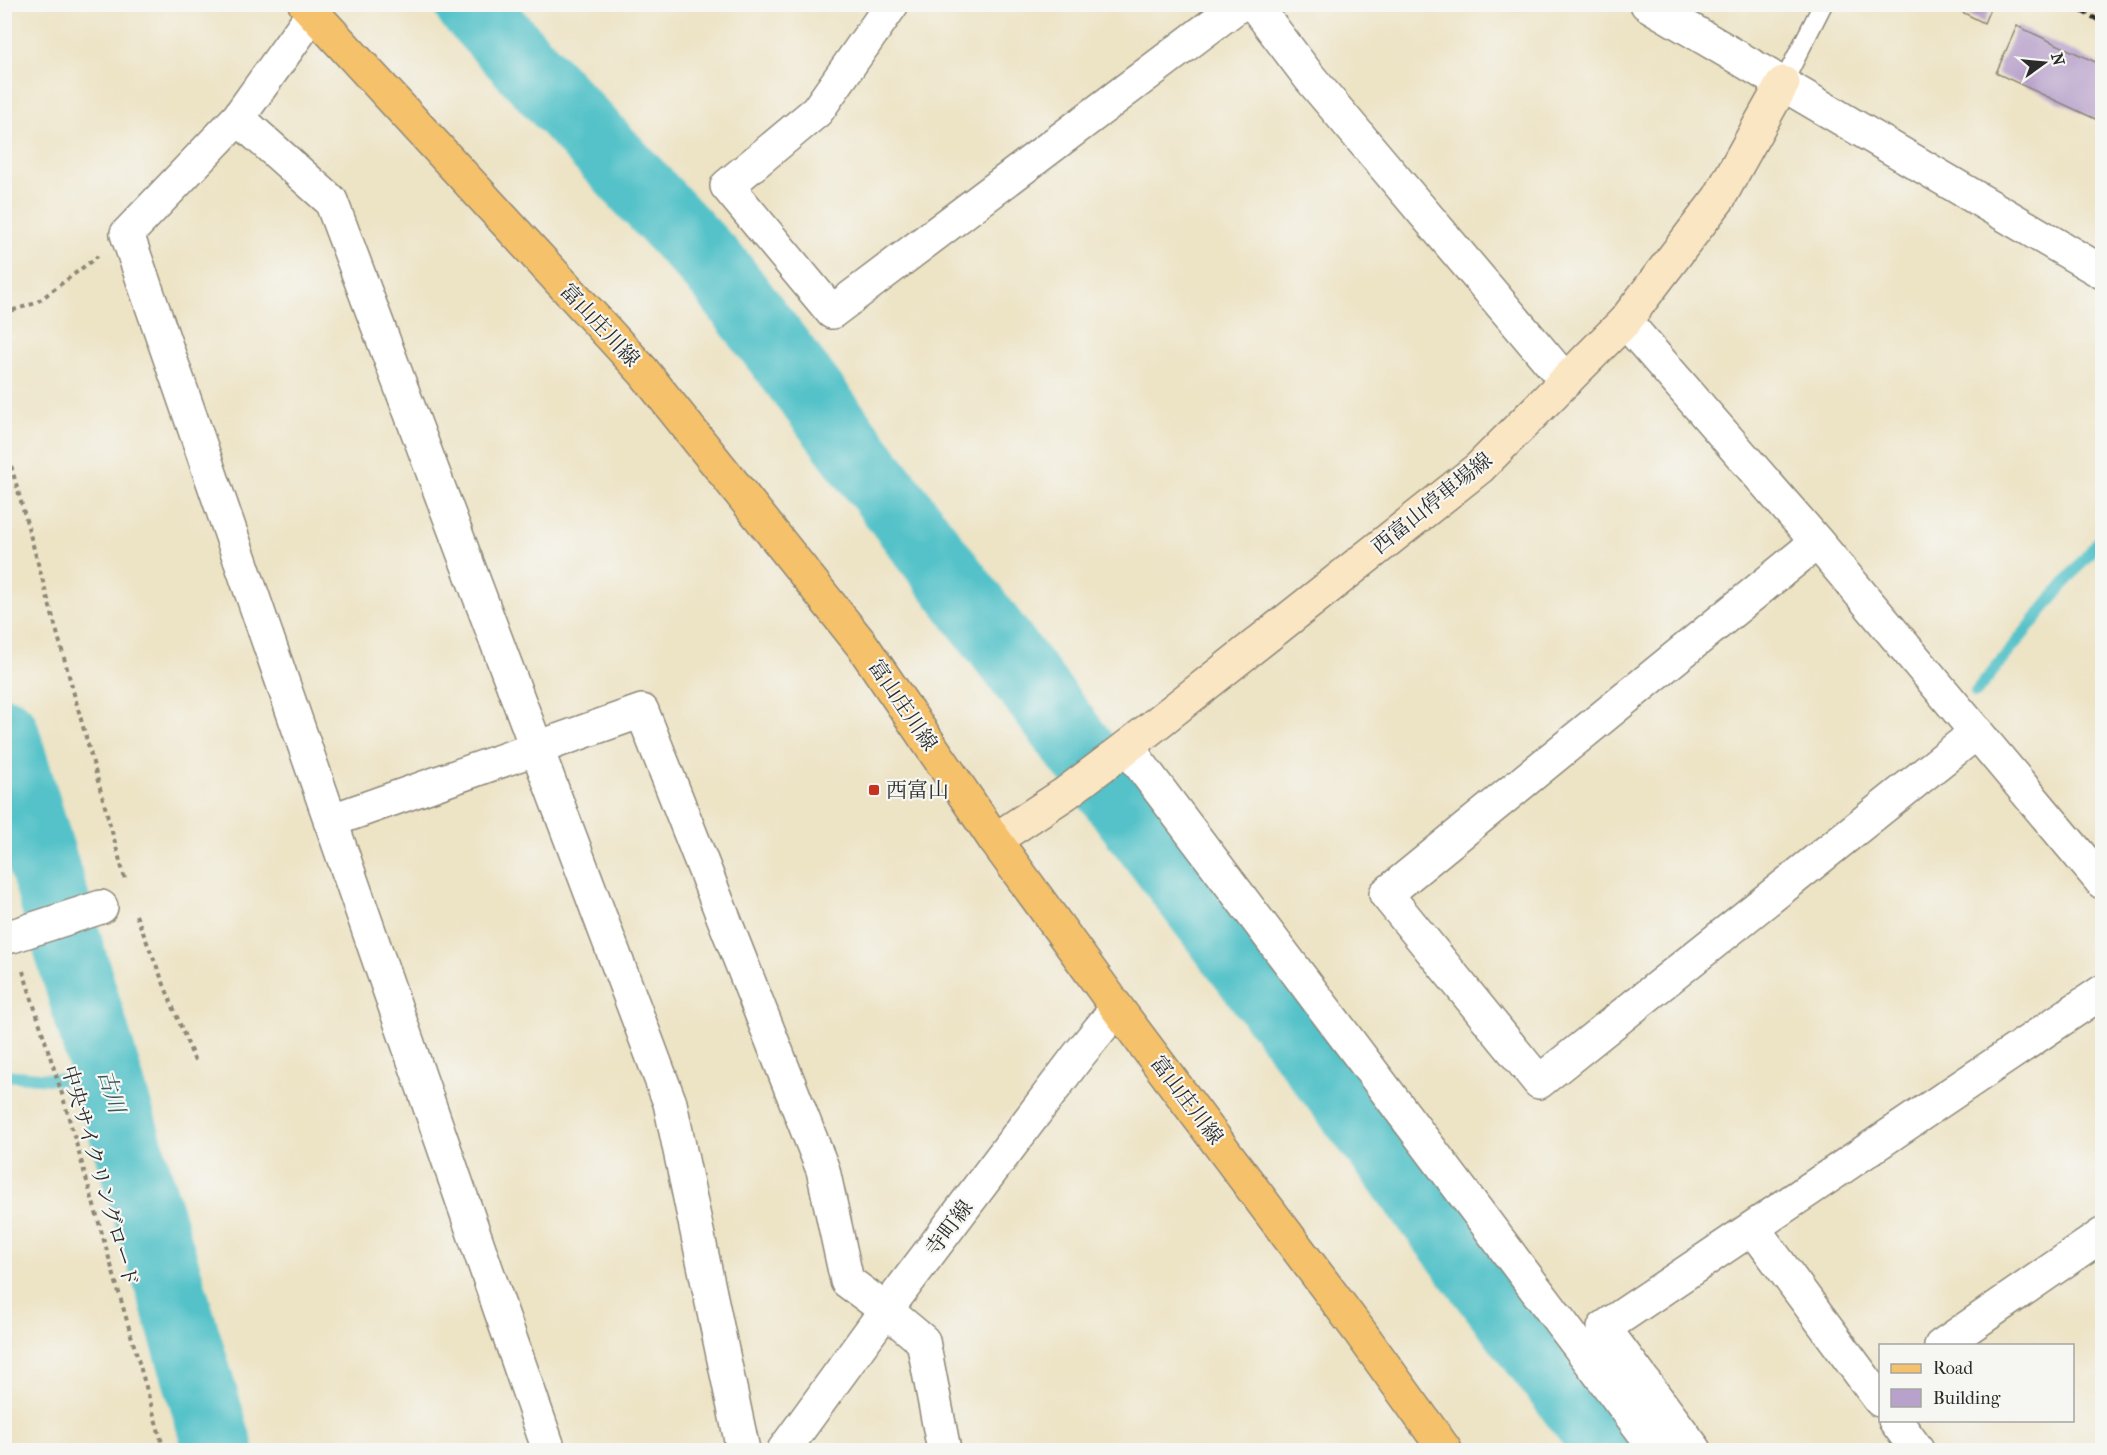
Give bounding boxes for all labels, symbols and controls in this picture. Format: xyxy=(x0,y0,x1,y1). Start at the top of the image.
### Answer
north arrow xyxy=(2014,33,2074,93)
text: N xyxy=(2047,51,2069,68)
street label: 富山庄川線 xyxy=(555,278,645,372)
street label: 西富山停車場線 xyxy=(1367,447,1497,559)
street label: 富山庄川線 xyxy=(864,655,942,755)
place label: 西富山 xyxy=(886,778,949,802)
marker: 西富山 xyxy=(867,783,881,797)
street label: 富山庄川線 xyxy=(1146,1051,1228,1149)
street label: 中央サイクリングロード xyxy=(57,1063,143,1289)
water label: 古川 xyxy=(92,1066,130,1118)
street label: 寺町線 xyxy=(920,1196,978,1260)
legend xyxy=(1879,1344,2074,1422)
text: Road xyxy=(1933,1358,1973,1379)
text: Building xyxy=(1933,1388,2001,1409)

